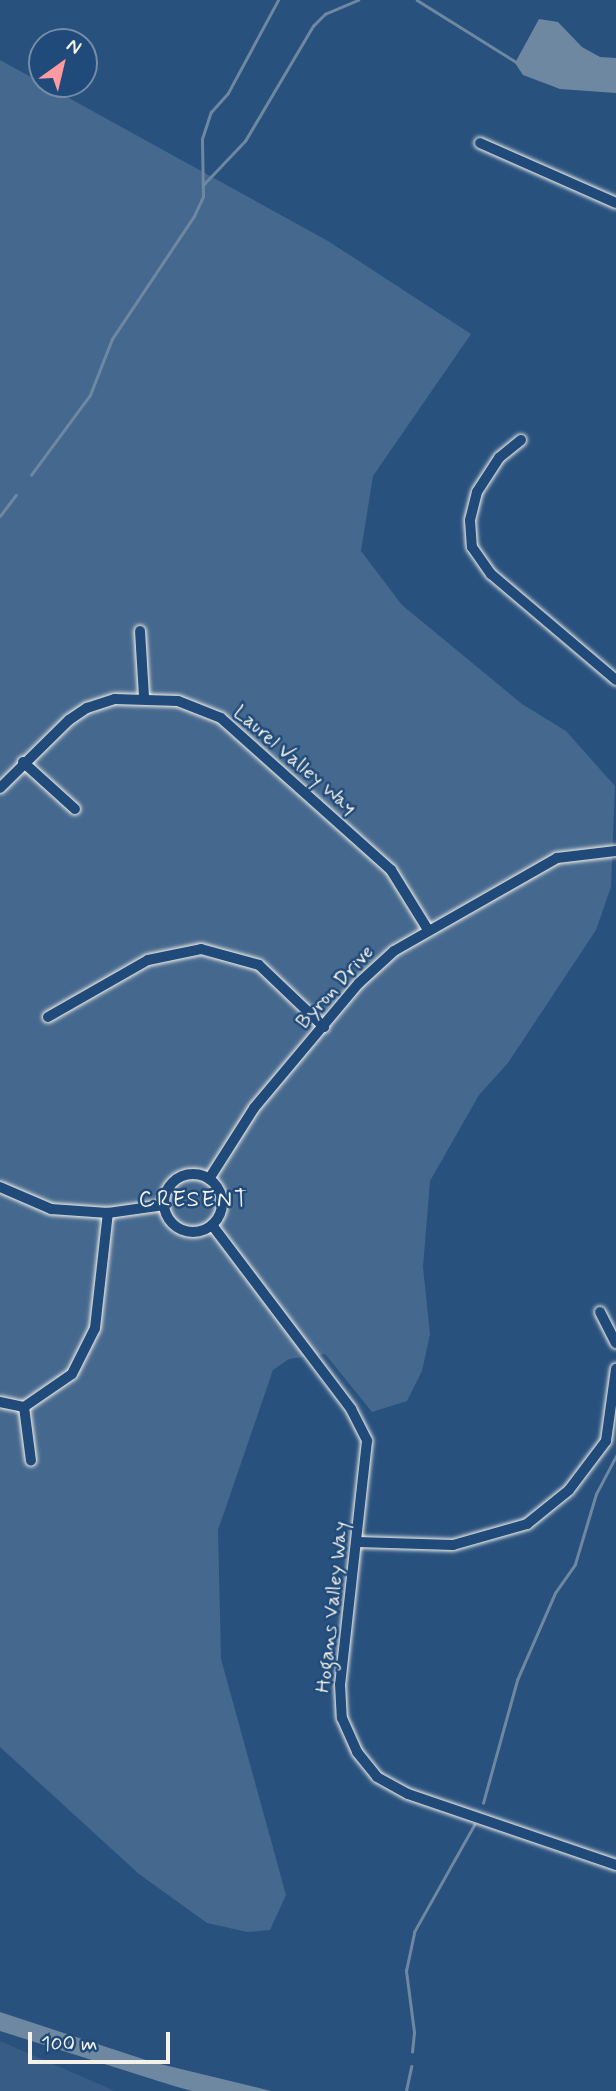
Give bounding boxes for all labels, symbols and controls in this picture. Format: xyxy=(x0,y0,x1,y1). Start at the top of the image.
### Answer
north arrow xyxy=(28,28,98,98)
text: N xyxy=(62,33,86,61)
street label: Laurel Valley Way xyxy=(227,699,363,821)
street label: Byron Drive xyxy=(291,940,379,1034)
district label: CRESENT xyxy=(136,1186,252,1214)
street label: Hogans Valley Way xyxy=(310,1520,354,1694)
scale bar xyxy=(32,2018,173,2062)
text: 100 m xyxy=(41,2030,97,2058)

